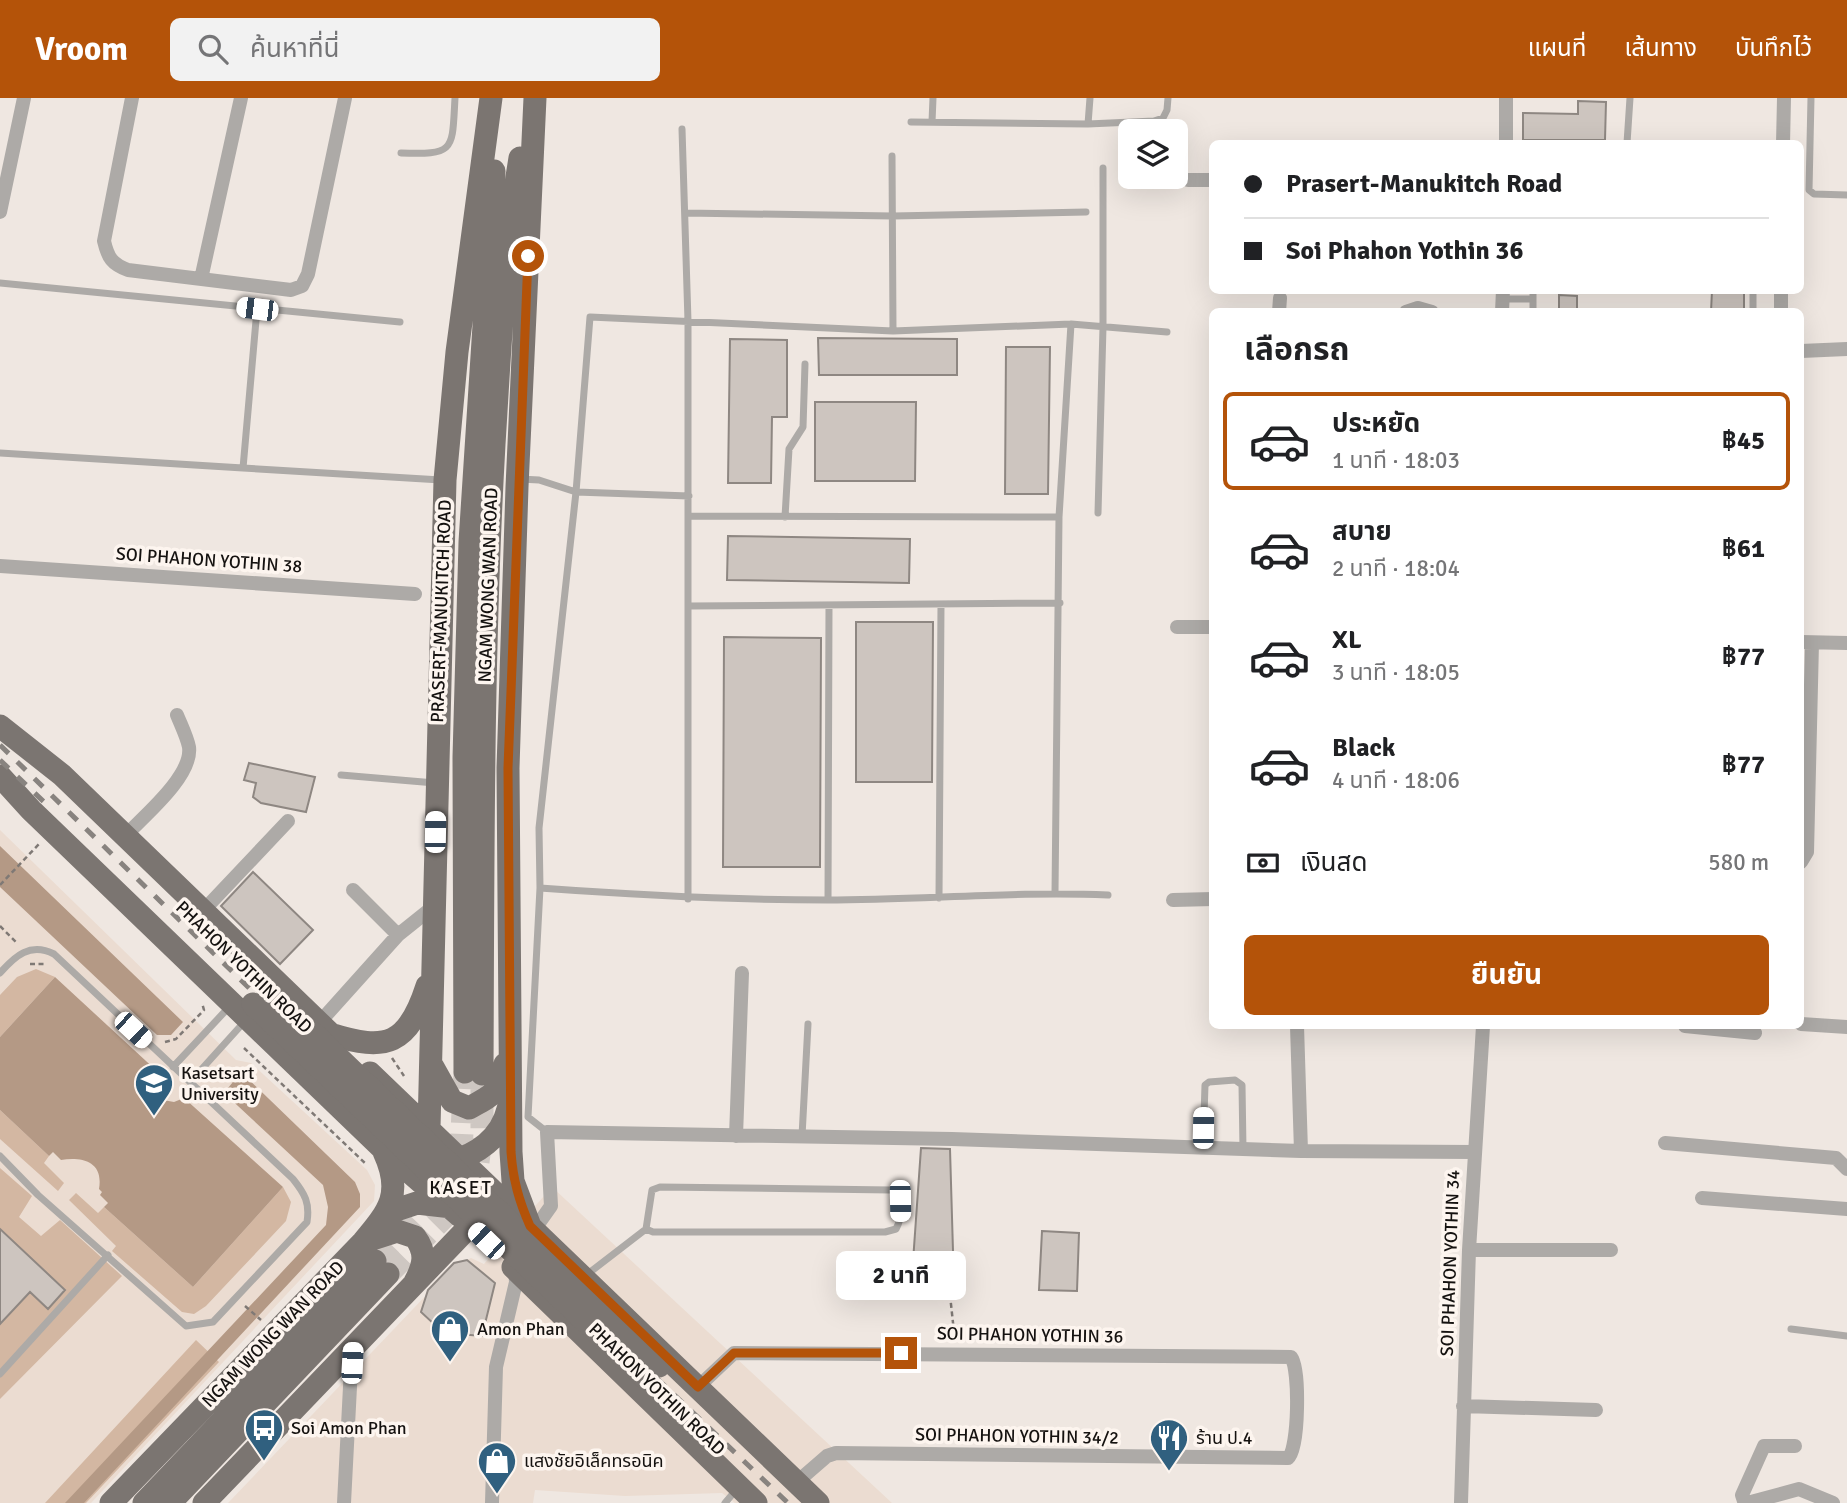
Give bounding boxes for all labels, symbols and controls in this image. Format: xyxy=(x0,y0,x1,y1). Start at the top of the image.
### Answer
search box xyxy=(170,18,660,81)
text: Vroom xyxy=(35,29,128,70)
icon: search xyxy=(194,30,232,68)
text: ค้นหาที่นี่ xyxy=(250,33,339,65)
text: แผนที่ xyxy=(1528,33,1586,63)
text: เส้นทาง xyxy=(1624,33,1697,63)
text: บันทึกไว้ xyxy=(1735,33,1812,63)
map controls xyxy=(1118,119,1188,189)
button: layers xyxy=(1118,119,1188,189)
text: Prasert-Manukitch Road xyxy=(1286,168,1562,200)
text: Soi Phahon Yothin 36 xyxy=(1286,235,1523,267)
route start xyxy=(512,240,544,272)
car xyxy=(235,296,280,322)
text: เลือกรถ xyxy=(1244,330,1349,369)
text: ประหยัด xyxy=(1332,408,1420,440)
icon: car xyxy=(1248,410,1311,473)
text: ฿45 xyxy=(1722,425,1765,457)
text: 1 นาที · 18:03 xyxy=(1332,446,1460,475)
street label: NGAM WONG WAN ROAD xyxy=(474,487,502,683)
street label: PRASERT-MANUKITCH ROAD xyxy=(426,499,456,723)
text: สบาย xyxy=(1332,516,1392,548)
icon: car xyxy=(1248,518,1311,581)
text: ฿61 xyxy=(1722,533,1765,565)
street label: SOI PHAHON YOTHIN 38 xyxy=(115,543,303,577)
text: 2 นาที · 18:04 xyxy=(1332,554,1460,583)
text: XL xyxy=(1332,624,1362,656)
icon: car xyxy=(1248,626,1311,689)
text: ฿77 xyxy=(1722,641,1765,673)
text: 3 นาที · 18:05 xyxy=(1332,658,1460,687)
text: Black xyxy=(1332,732,1395,764)
icon: car xyxy=(1248,734,1311,797)
text: ฿77 xyxy=(1722,749,1765,781)
text: 4 นาที · 18:06 xyxy=(1332,766,1460,795)
car xyxy=(425,811,446,853)
icon: cash xyxy=(1244,844,1282,882)
text: เงินสด xyxy=(1300,847,1367,879)
text: 580 m xyxy=(1708,848,1769,877)
street label: PHAHON YOTHIN ROAD xyxy=(171,896,317,1038)
button: ยืนยัน xyxy=(1244,935,1769,1015)
car xyxy=(111,1008,156,1052)
school or university icon: Kasetsart University xyxy=(133,1062,175,1117)
place label: Kasetsart University xyxy=(181,1062,259,1105)
car xyxy=(1193,1107,1214,1149)
street label: SOI PHAHON YOTHIN 34 xyxy=(1436,1169,1464,1357)
district label: KASET xyxy=(429,1176,493,1200)
car xyxy=(890,1180,911,1222)
car xyxy=(464,1219,509,1263)
callout: 2 นาที xyxy=(836,1252,966,1300)
street label: NGAM WONG WAN ROAD xyxy=(197,1256,349,1412)
text: 2 นาที xyxy=(872,1261,930,1290)
shop icon: Amon Phan xyxy=(429,1308,471,1363)
place label: Amon Phan xyxy=(477,1318,564,1340)
street label: PHAHON YOTHIN ROAD xyxy=(584,1318,730,1460)
street label: SOI PHAHON YOTHIN 36 xyxy=(937,1322,1123,1348)
route end xyxy=(885,1337,917,1369)
car xyxy=(341,1341,364,1385)
bus stop icon: Soi Amon Phan xyxy=(243,1407,285,1462)
place label: Soi Amon Phan xyxy=(291,1417,407,1439)
restaurant icon: ร้าน ป.4 xyxy=(1148,1417,1190,1472)
street label: SOI PHAHON YOTHIN 34/2 xyxy=(915,1423,1119,1449)
place label: ร้าน ป.4 xyxy=(1196,1427,1253,1449)
shop icon: แสงชัยอิเล็คทรอนิค xyxy=(476,1440,518,1495)
place label: แสงชัยอิเล็คทรอนิค xyxy=(524,1450,664,1472)

